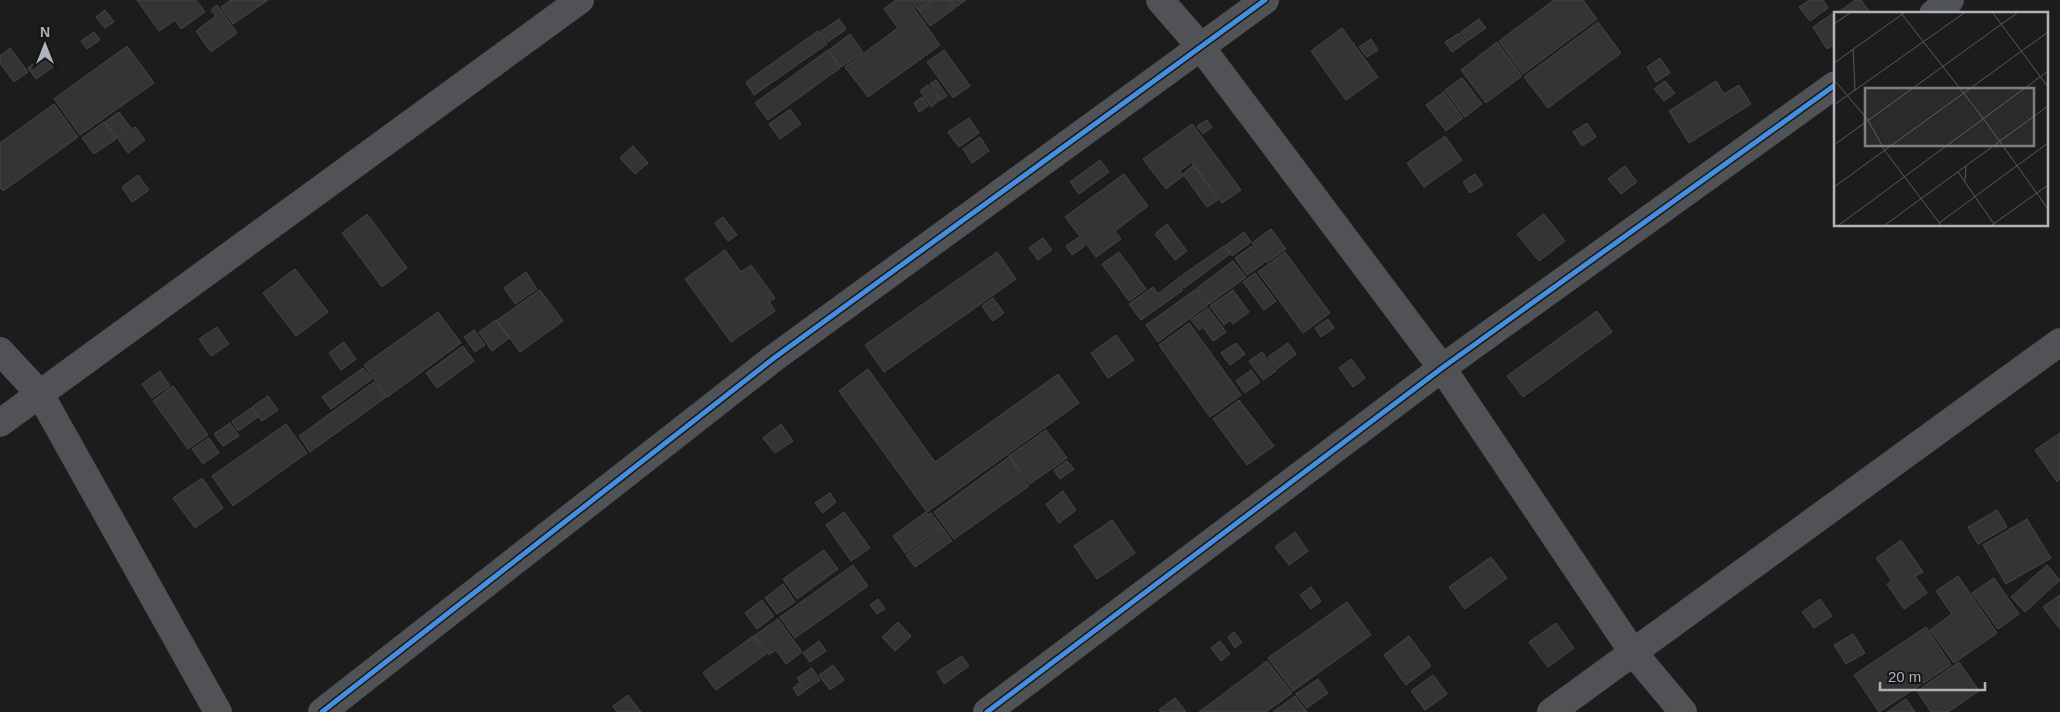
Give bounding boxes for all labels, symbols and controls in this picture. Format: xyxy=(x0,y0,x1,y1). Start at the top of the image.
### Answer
inset map xyxy=(1834,12,2048,226)
north arrow xyxy=(20,20,70,70)
text: N xyxy=(40,24,50,40)
scale bar xyxy=(1880,660,1985,692)
text: 20 m xyxy=(1888,668,1921,685)

